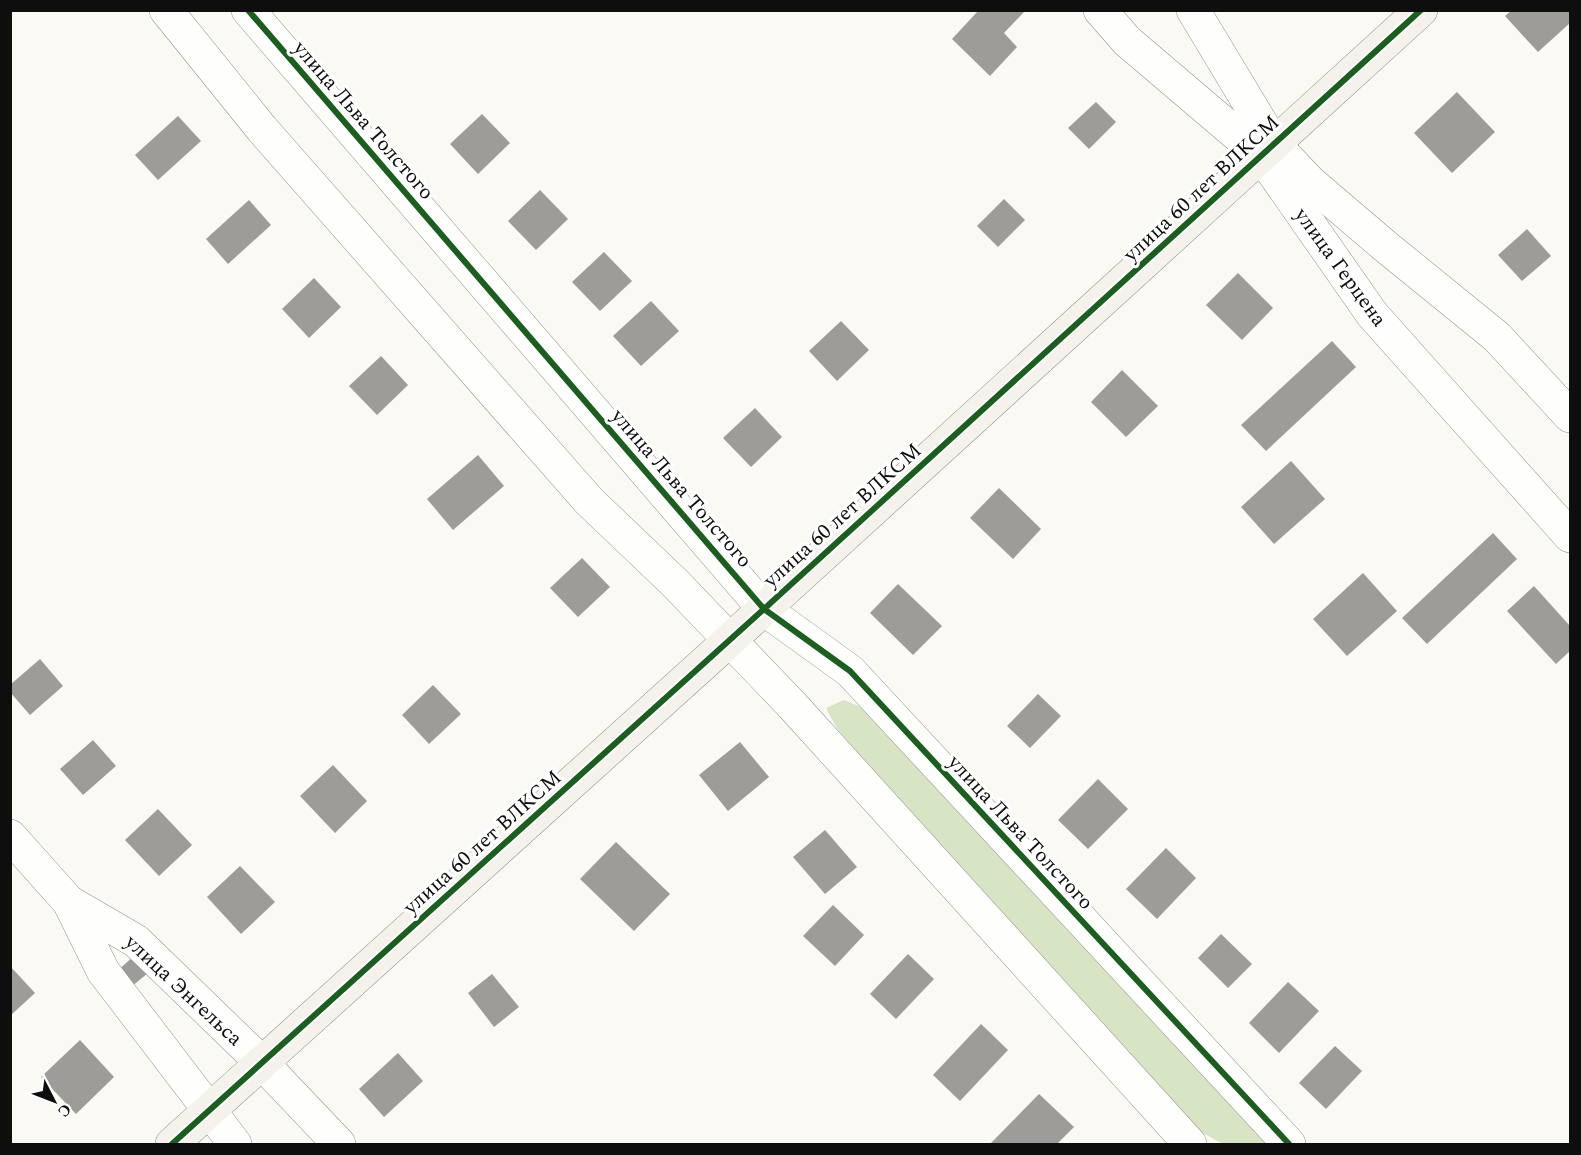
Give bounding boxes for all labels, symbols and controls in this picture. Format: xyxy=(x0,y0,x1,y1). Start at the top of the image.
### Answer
street label: улица Льва Толстого xyxy=(284,33,442,207)
street label: улица 60 лет ВЛКСМ xyxy=(1116,108,1287,271)
street label: улица Герцена xyxy=(1285,201,1395,334)
street label: улица Льва Толстого xyxy=(602,401,760,575)
street label: улица 60 лет ВЛКСМ xyxy=(756,436,929,596)
street label: улица Льва Толстого xyxy=(939,747,1101,918)
street label: улица 60 лет ВЛКСМ xyxy=(396,763,569,923)
street label: улица Энгельса xyxy=(116,927,250,1055)
north arrow xyxy=(24,1071,84,1131)
text: С xyxy=(52,1098,77,1123)

